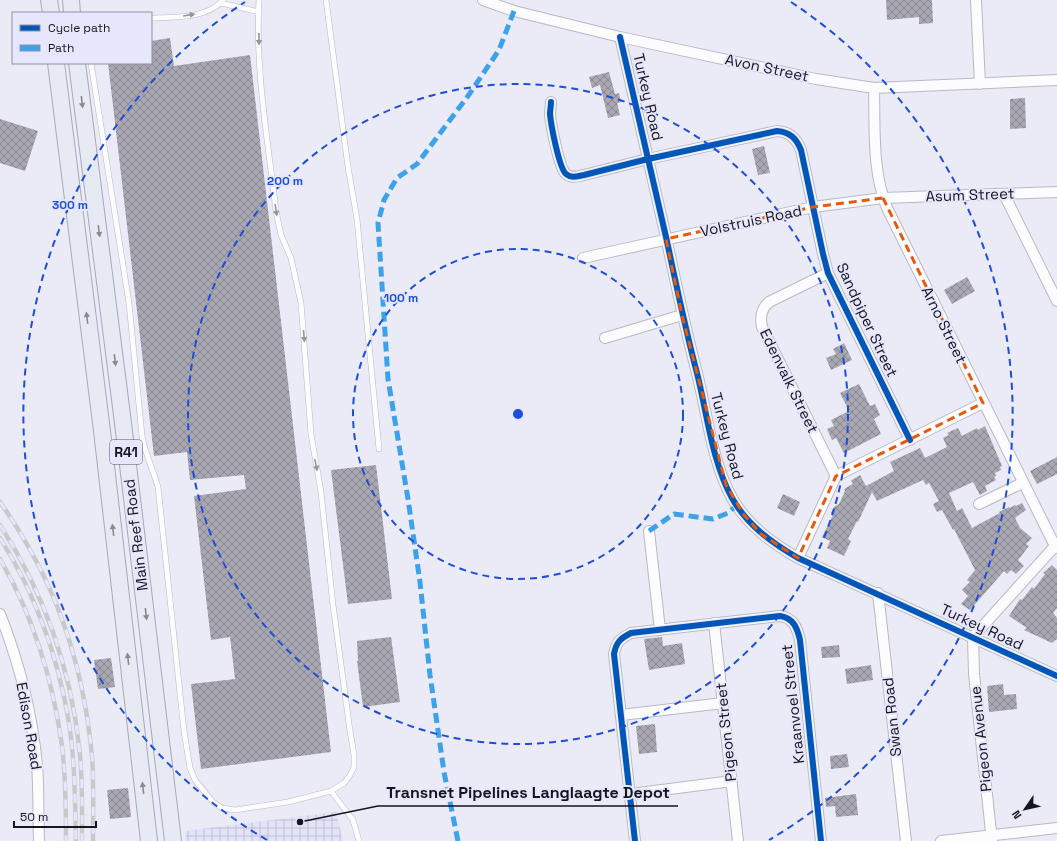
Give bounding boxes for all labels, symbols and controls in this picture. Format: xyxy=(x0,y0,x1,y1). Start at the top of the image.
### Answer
legend xyxy=(12,12,152,64)
one-way arrow xyxy=(183,12,195,18)
text: Cycle path xyxy=(48,20,110,36)
one-way arrow xyxy=(255,33,262,45)
text: Path xyxy=(48,40,74,56)
street label: Avon Street xyxy=(723,49,811,86)
street label: Turkey Road xyxy=(629,51,668,142)
one-way arrow xyxy=(79,96,85,108)
text: 200 m xyxy=(267,173,303,189)
street label: Asum Street xyxy=(925,183,1015,206)
text: 300 m xyxy=(52,197,88,213)
street label: Volstruis Road xyxy=(698,200,803,241)
one-way arrow xyxy=(273,204,279,216)
one-way arrow xyxy=(96,225,102,237)
street label: Sandpiper Street xyxy=(833,260,902,380)
street label: Arno Street xyxy=(918,283,971,366)
text: 100 m xyxy=(384,290,418,306)
one-way arrow xyxy=(84,312,90,324)
street label: Edenvalk Street xyxy=(756,325,823,436)
one-way arrow xyxy=(300,330,307,342)
one-way arrow xyxy=(112,354,118,366)
street label: Turkey Road xyxy=(707,390,748,481)
centre of rings xyxy=(511,407,525,421)
road number: R41 xyxy=(110,440,142,464)
one-way arrow xyxy=(313,459,319,472)
street label: Main Reef Road xyxy=(119,478,152,592)
one-way arrow xyxy=(110,524,116,536)
street label: Turkey Road xyxy=(938,599,1027,654)
one-way arrow xyxy=(142,608,149,620)
street label: Kraanvoel Street xyxy=(777,643,808,765)
one-way arrow xyxy=(125,653,131,665)
street label: Swan Road xyxy=(878,676,905,758)
street label: Edison Road xyxy=(12,681,47,771)
street label: Pigeon Street xyxy=(711,682,740,782)
street label: Pigeon Avenue xyxy=(965,685,996,793)
callout: Transnet Pipelines Langlaagte Depot xyxy=(378,778,678,806)
one-way arrow xyxy=(139,782,146,794)
text: Transnet Pipelines Langlaagte Depot xyxy=(386,782,670,803)
north arrow xyxy=(1005,789,1045,829)
scale bar xyxy=(14,803,96,829)
text: N xyxy=(1009,808,1025,822)
text: 50 m xyxy=(20,809,48,825)

